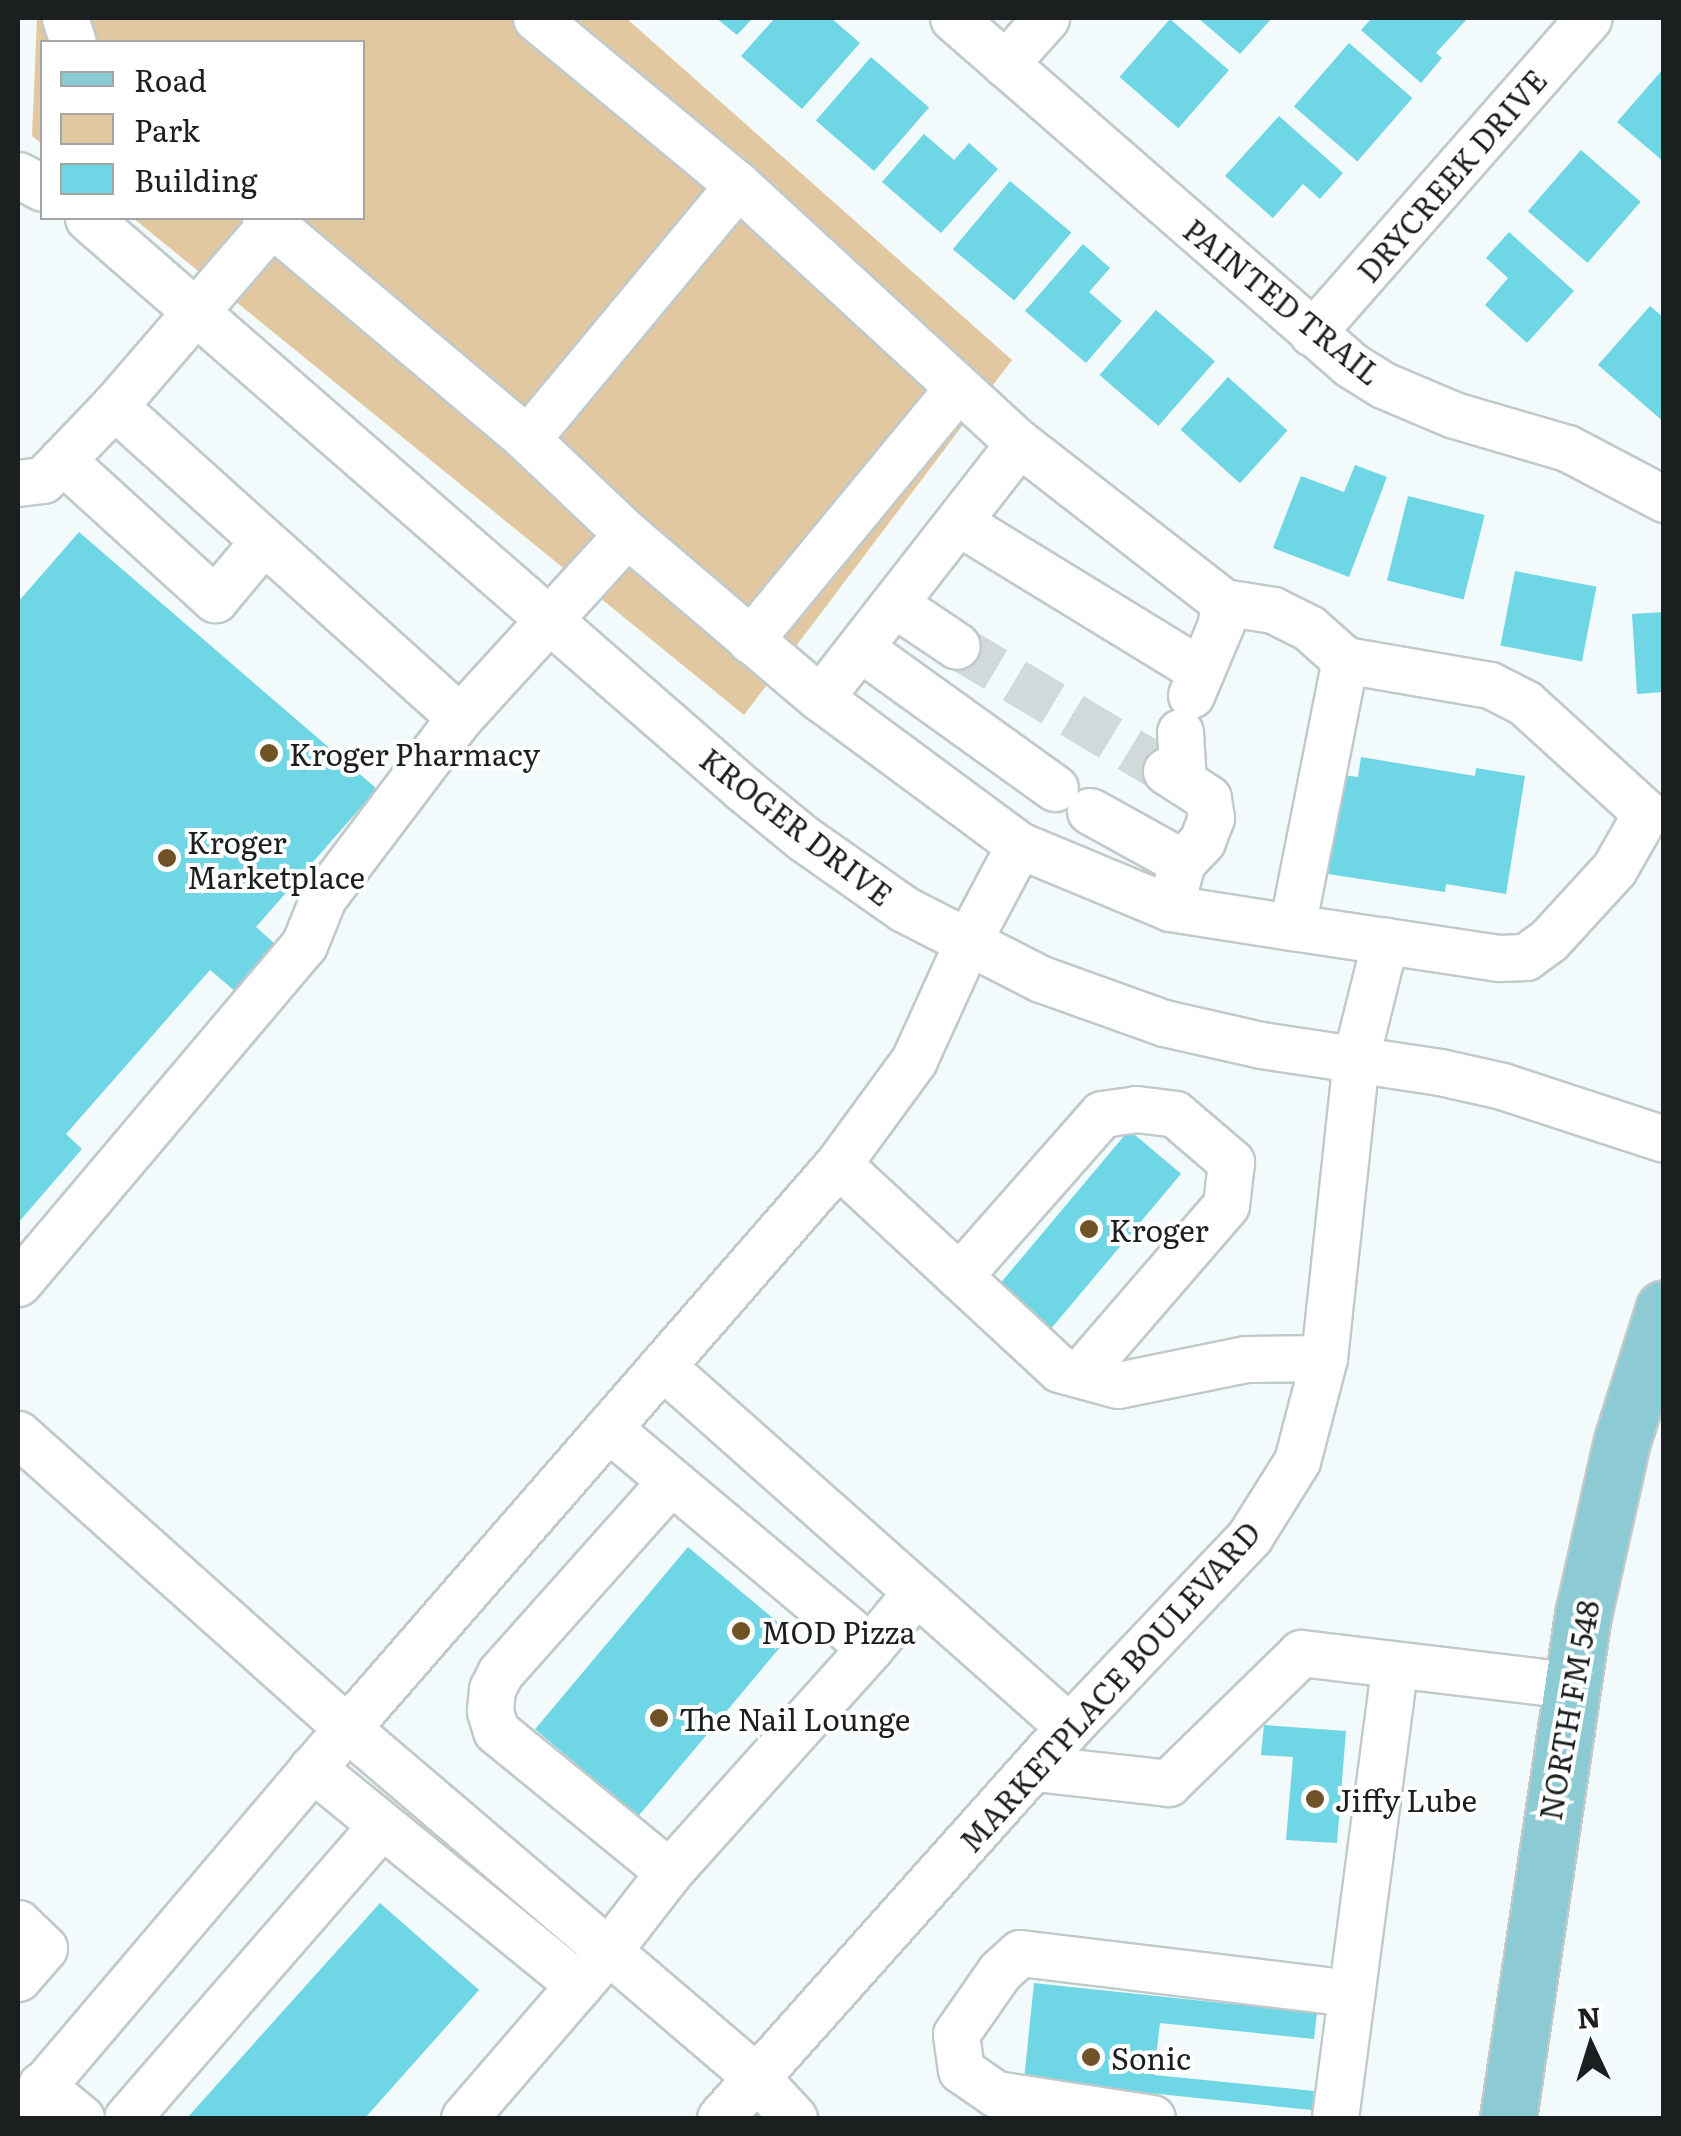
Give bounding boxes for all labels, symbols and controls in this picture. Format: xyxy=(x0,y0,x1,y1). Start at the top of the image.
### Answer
legend xyxy=(40,40,365,220)
text: Road xyxy=(134,57,207,101)
street label: DRYCREEK DRIVE xyxy=(1349,61,1553,289)
text: Park xyxy=(134,107,200,151)
text: Building xyxy=(134,157,258,201)
street label: PAINTED TRAIL xyxy=(1177,211,1389,391)
place label: Kroger Pharmacy xyxy=(289,735,540,771)
street label: KROGER DRIVE xyxy=(694,740,900,912)
marker: Kroger Pharmacy xyxy=(258,742,280,764)
place label: Kroger Marketplace xyxy=(187,823,365,894)
marker: Kroger Marketplace xyxy=(156,847,178,869)
place label: Kroger xyxy=(1109,1211,1209,1247)
marker: Kroger xyxy=(1078,1218,1100,1240)
street label: MARKETPLACE BOULEVARD xyxy=(951,1514,1267,1858)
street label: NORTH FM 548 xyxy=(1531,1597,1605,1823)
place label: MOD Pizza xyxy=(761,1613,916,1649)
marker: MOD Pizza xyxy=(730,1620,752,1642)
place label: The Nail Lounge xyxy=(679,1700,910,1736)
marker: The Nail Lounge xyxy=(648,1707,670,1729)
place label: Jiffy Lube xyxy=(1335,1781,1477,1817)
marker: Jiffy Lube xyxy=(1304,1788,1326,1810)
text: N xyxy=(1576,1994,1602,2038)
north arrow xyxy=(1541,1996,1641,2096)
place label: Sonic xyxy=(1111,2039,1191,2075)
marker: Sonic xyxy=(1080,2046,1102,2068)

